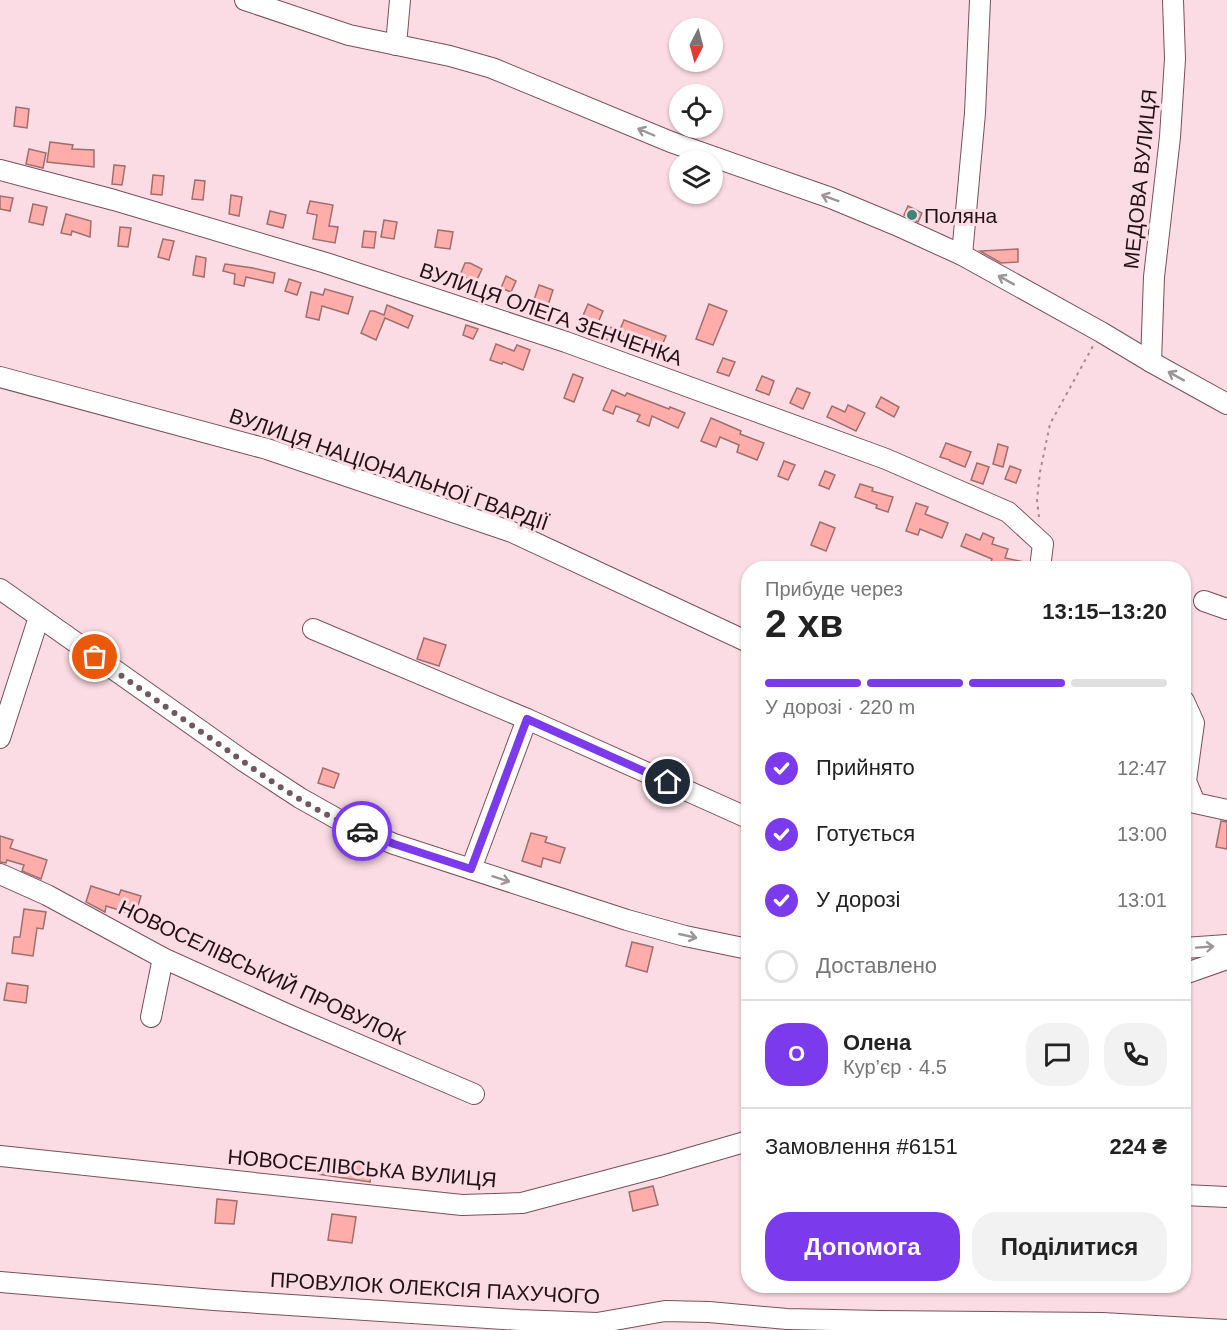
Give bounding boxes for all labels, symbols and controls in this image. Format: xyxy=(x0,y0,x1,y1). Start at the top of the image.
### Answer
north arrow xyxy=(669,18,723,72)
map controls xyxy=(669,18,723,204)
button: locate xyxy=(669,84,723,138)
street label: МЕДОВА ВУЛИЦЯ xyxy=(1119,88,1161,270)
one-way arrow xyxy=(637,126,656,137)
button: layers xyxy=(669,150,723,204)
one-way arrow xyxy=(821,192,839,203)
place label: Поляна xyxy=(924,204,998,227)
marker: Поляна xyxy=(905,208,919,222)
street label: ВУЛИЦЯ ОЛЕГА ЗЕНЧЕНКА xyxy=(417,258,685,370)
one-way arrow xyxy=(998,274,1015,286)
one-way arrow xyxy=(1168,370,1185,382)
street label: ВУЛИЦЯ НАЦІОНАЛЬНОЇ ГВАРДІЇ xyxy=(227,403,552,535)
text: Прибуде через xyxy=(765,578,903,600)
text: 13:15–13:20 xyxy=(1042,599,1167,624)
text: 2 хв xyxy=(765,602,843,645)
pin xyxy=(69,631,120,682)
icon: bag xyxy=(78,640,111,673)
text: У дорозі · 220 m xyxy=(765,696,915,718)
icon: check xyxy=(765,752,798,785)
text: Прийнято xyxy=(816,755,915,780)
pin xyxy=(642,756,693,807)
text: 12:47 xyxy=(1117,757,1167,779)
icon: home xyxy=(651,765,684,798)
courier xyxy=(332,801,392,861)
icon: car xyxy=(346,815,379,848)
icon: check xyxy=(765,818,798,851)
text: Готується xyxy=(816,821,915,846)
text: 13:00 xyxy=(1117,823,1167,845)
one-way arrow xyxy=(491,874,510,885)
icon: check xyxy=(765,884,798,917)
text: У дорозі xyxy=(816,887,900,912)
text: 13:01 xyxy=(1117,889,1167,911)
street label: НОВОСЕЛІВСЬКИЙ ПРОВУЛОК xyxy=(115,895,410,1049)
one-way arrow xyxy=(678,931,697,943)
one-way arrow xyxy=(1195,941,1215,952)
text: Доставлено xyxy=(816,953,937,978)
button: chat xyxy=(1026,1023,1089,1086)
button: phone xyxy=(1104,1023,1167,1086)
text: Олена xyxy=(843,1030,911,1055)
text: О xyxy=(788,1041,805,1066)
text: Кур’єр · 4.5 xyxy=(843,1056,947,1078)
text: Замовлення #6151 xyxy=(765,1134,958,1159)
text: 224 ₴ xyxy=(1110,1134,1167,1159)
street label: НОВОСЕЛІВСЬКА ВУЛИЦЯ xyxy=(227,1145,497,1191)
button: Допомога xyxy=(765,1212,960,1281)
button: Поділитися xyxy=(972,1212,1167,1281)
street label: ПРОВУЛОК ОЛЕКСІЯ ПАХУЧОГО xyxy=(269,1268,601,1308)

